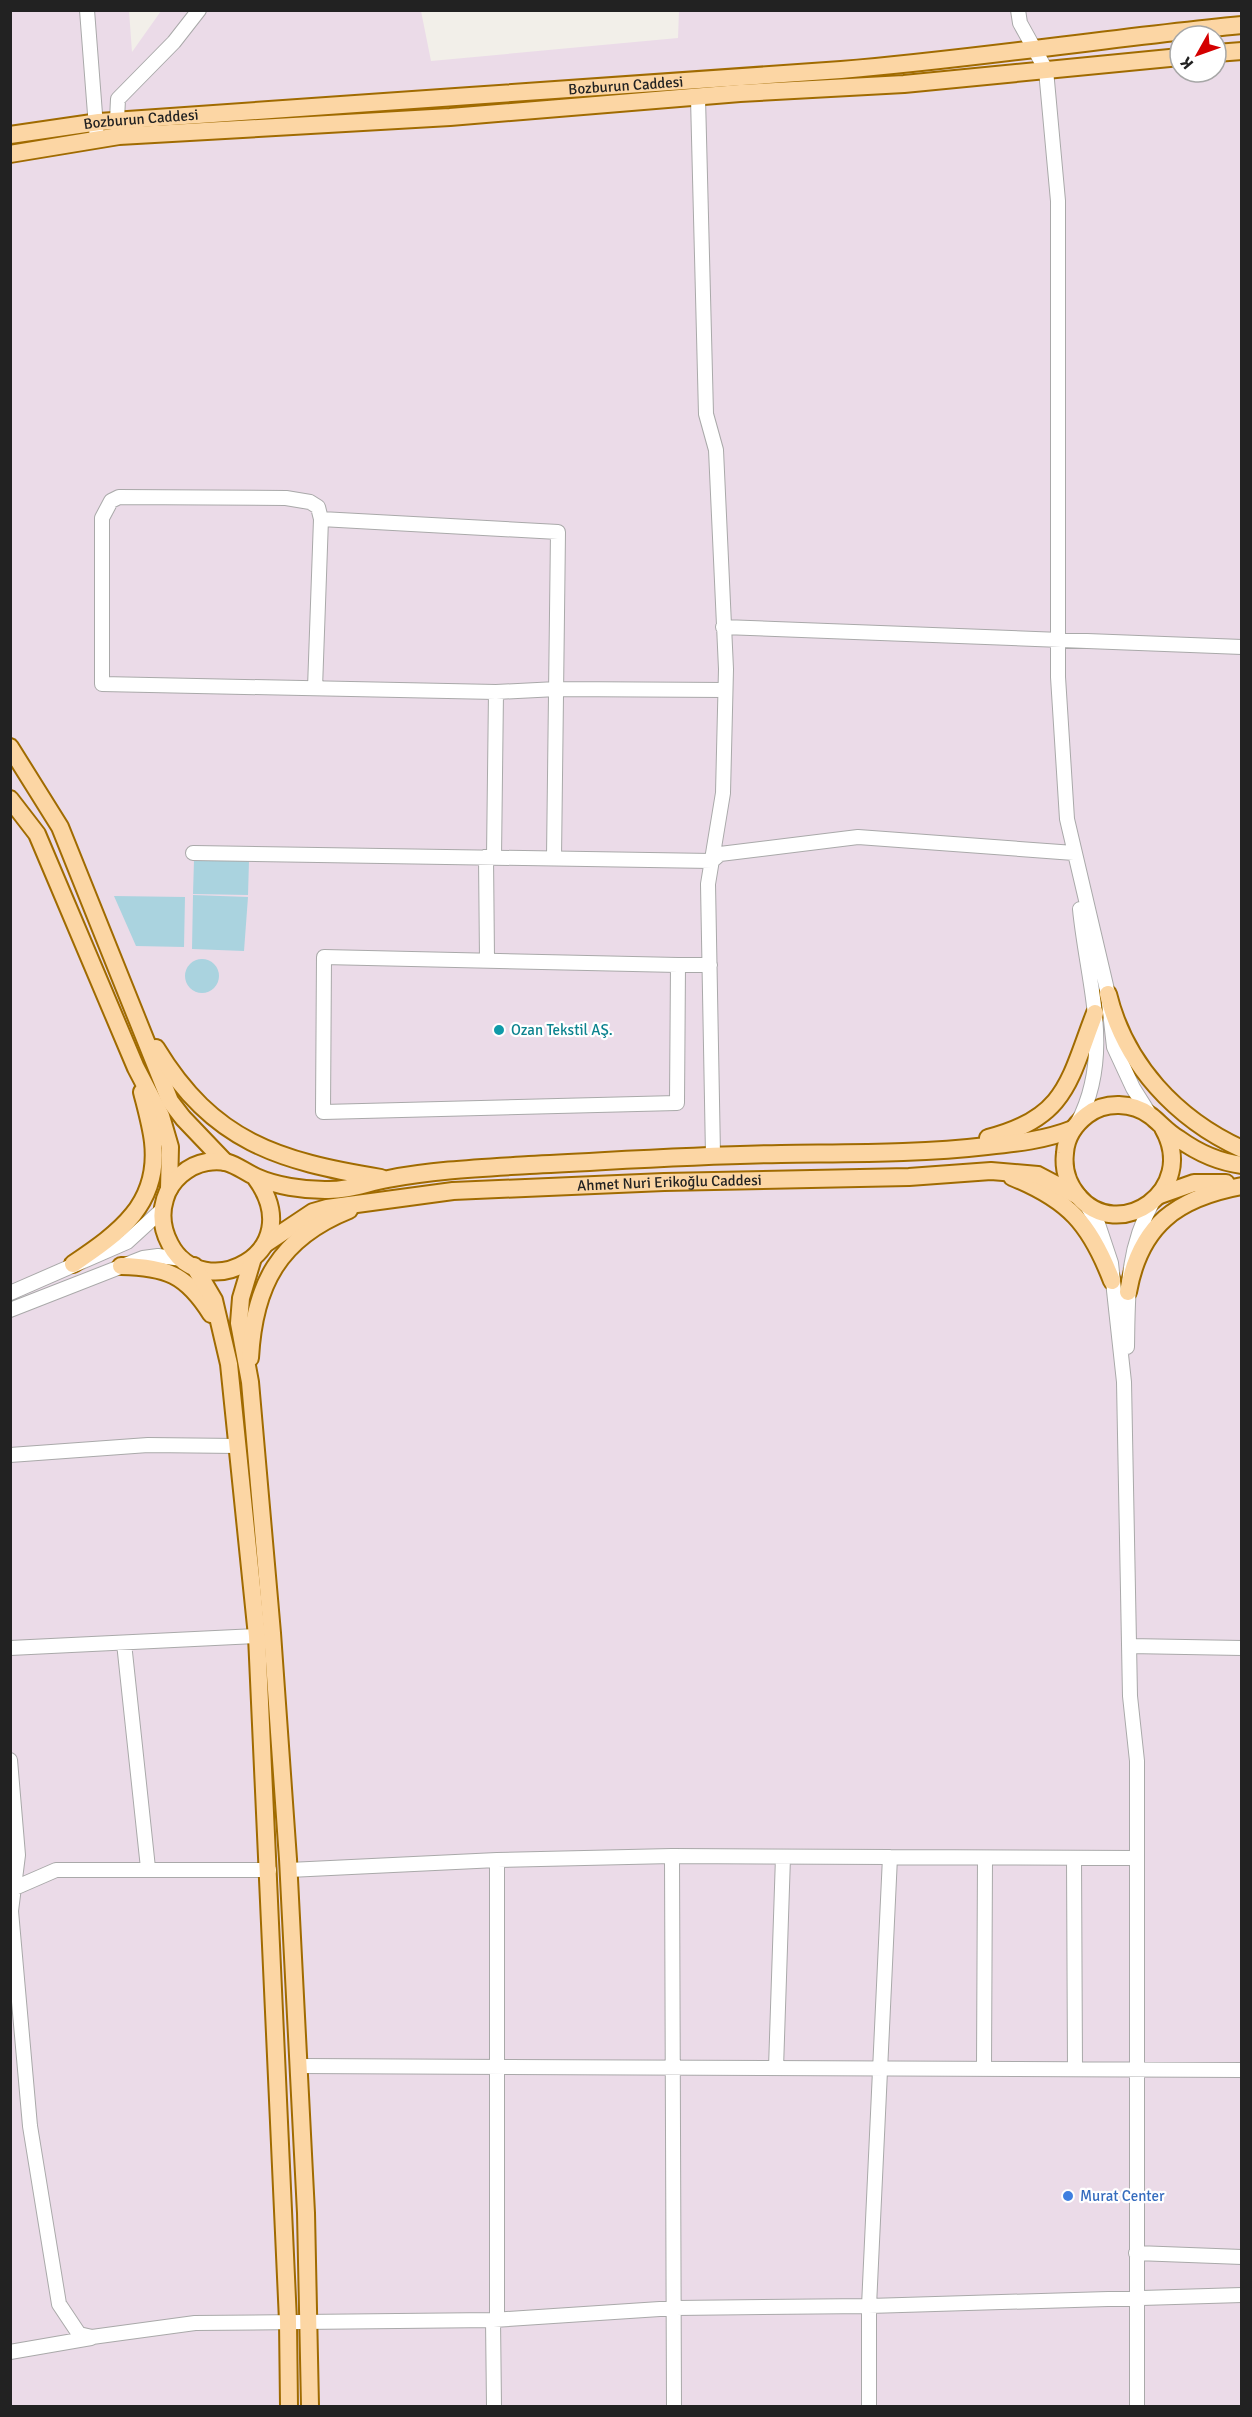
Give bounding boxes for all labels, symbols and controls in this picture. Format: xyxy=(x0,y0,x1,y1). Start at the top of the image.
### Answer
north arrow xyxy=(1168,24,1228,84)
text: K xyxy=(1176,53,1198,73)
street label: Bozburun Caddesi xyxy=(568,73,684,98)
street label: Bozburun Caddesi xyxy=(82,106,199,133)
place label: Ozan Tekstil AŞ. xyxy=(511,1021,613,1039)
marker: Ozan Tekstil AŞ. xyxy=(492,1023,506,1037)
street label: Ahmet Nuri Erikoğlu Caddesi xyxy=(577,1171,762,1195)
place label: Murat Center xyxy=(1080,2187,1165,2205)
marker: Murat Center xyxy=(1061,2189,1075,2203)

